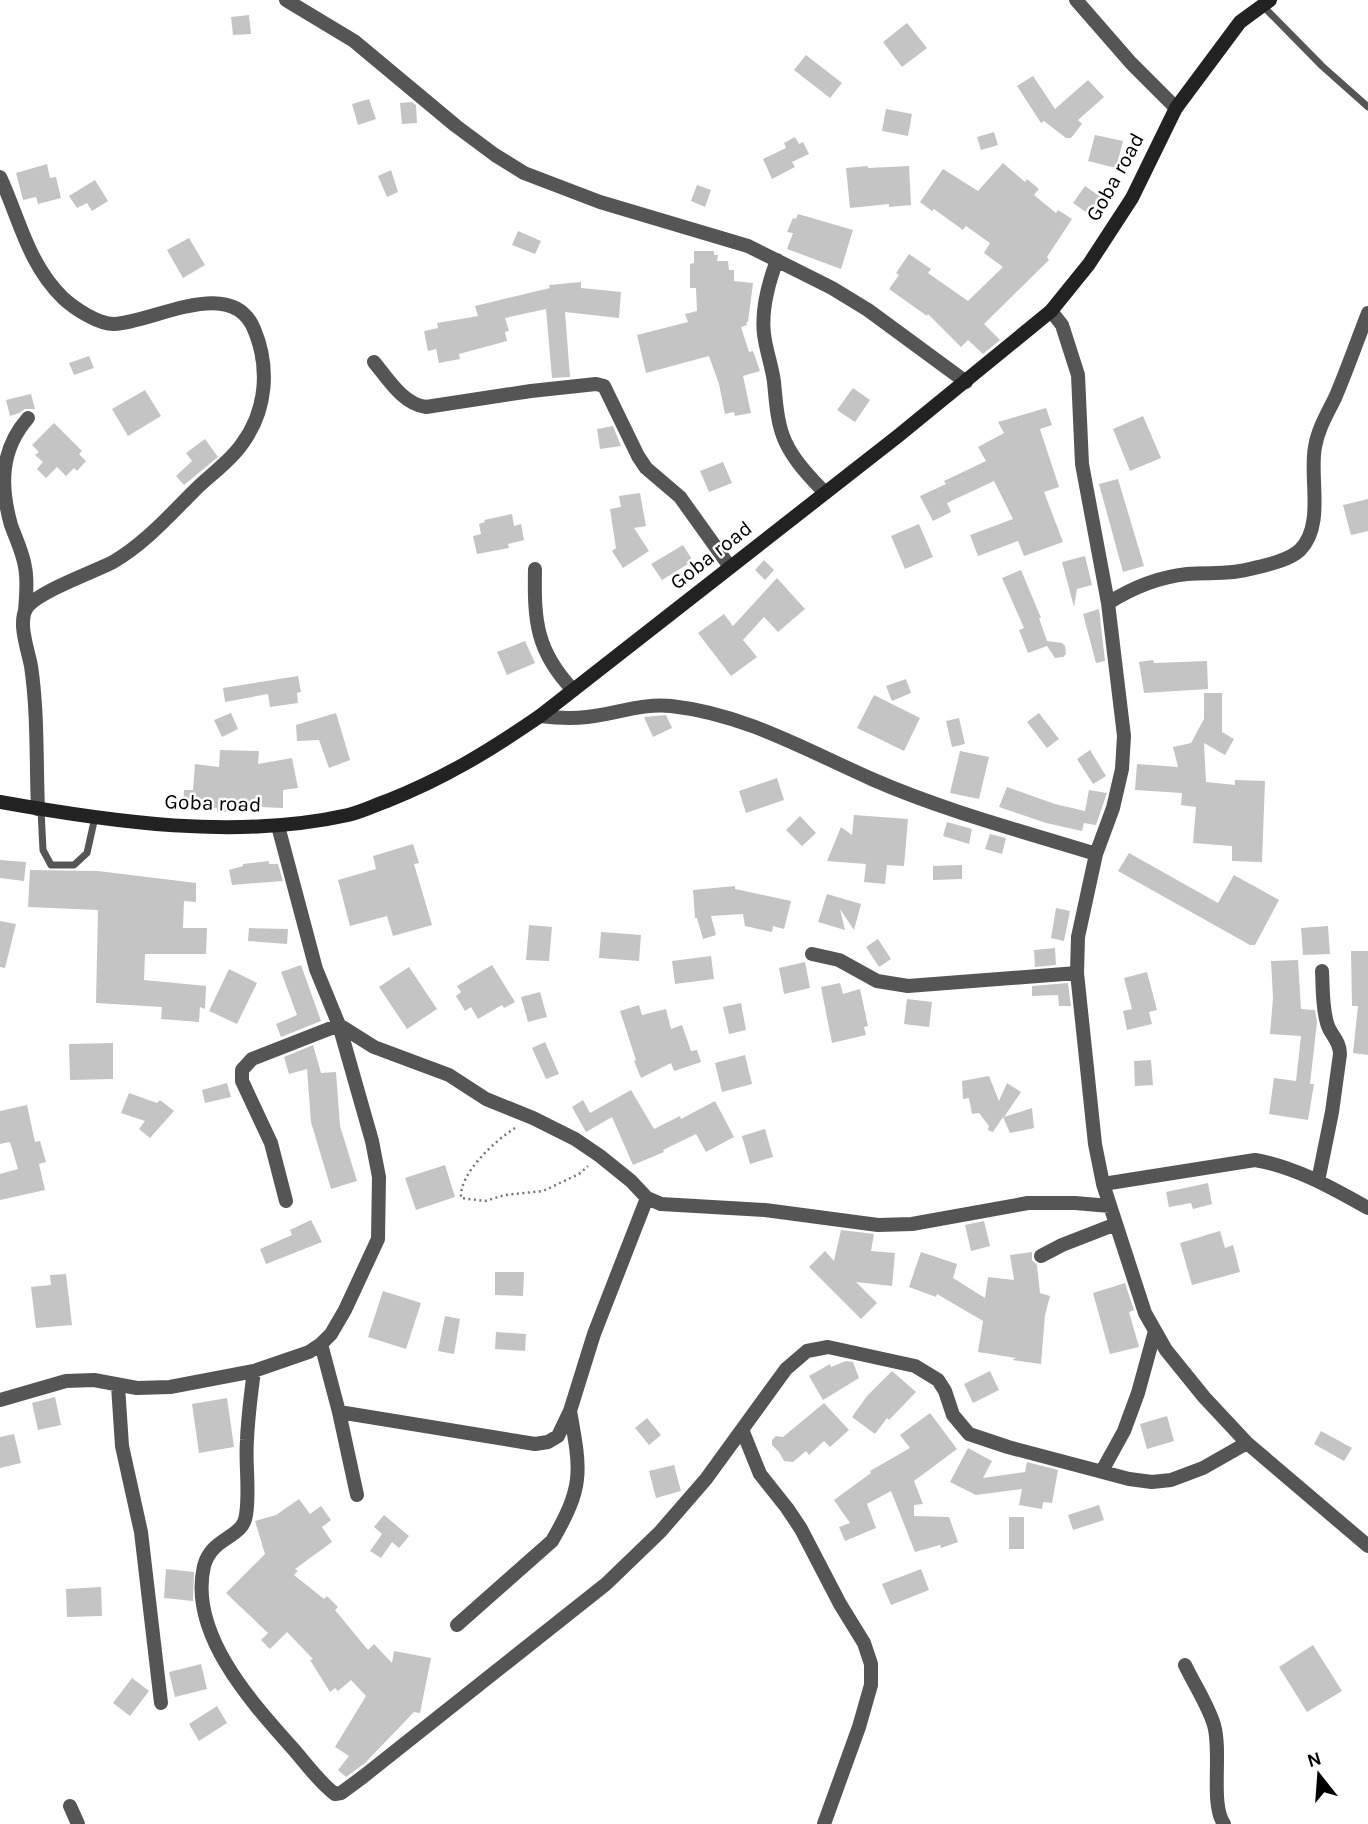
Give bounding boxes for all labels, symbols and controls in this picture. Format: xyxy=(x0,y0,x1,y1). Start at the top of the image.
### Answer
street label: Goba road xyxy=(1081,129,1149,225)
street label: Goba road xyxy=(665,516,757,594)
street label: Goba road xyxy=(164,789,262,817)
north arrow xyxy=(1284,1740,1354,1810)
text: N xyxy=(1305,1747,1324,1772)

